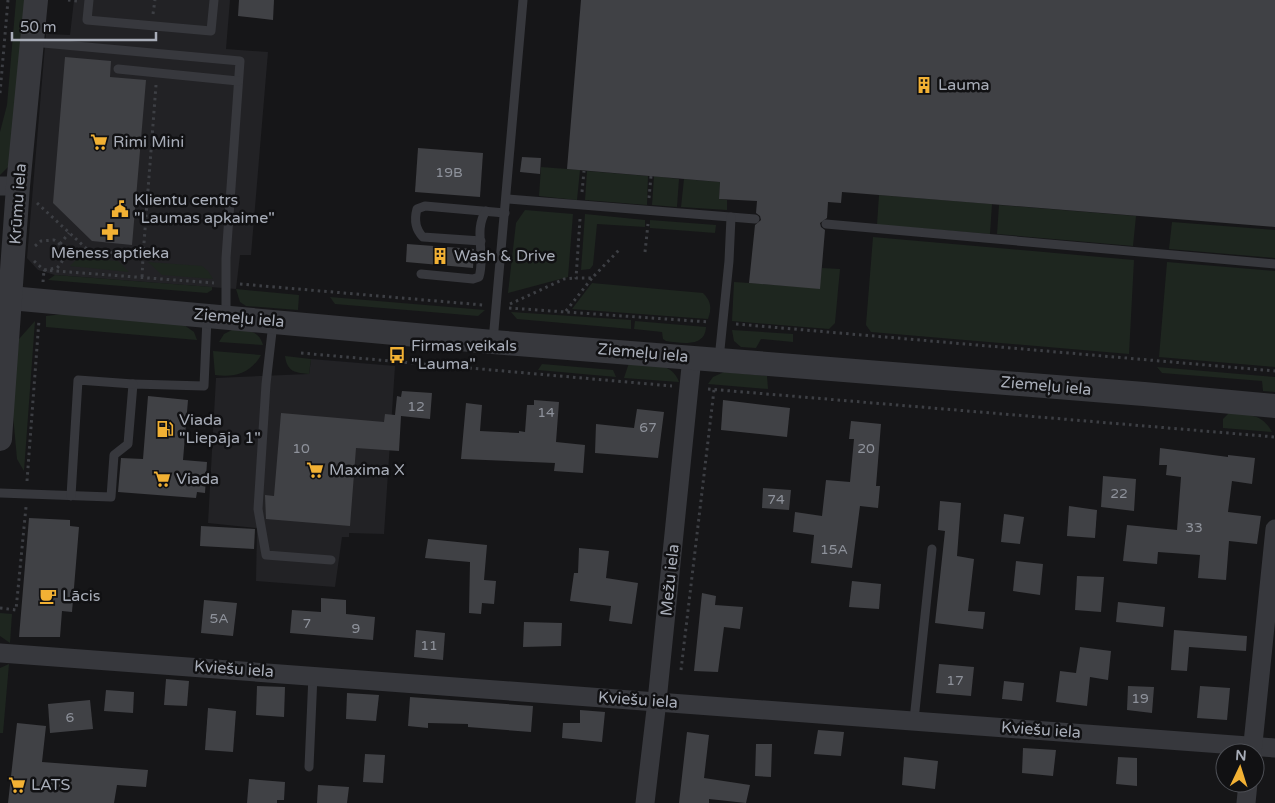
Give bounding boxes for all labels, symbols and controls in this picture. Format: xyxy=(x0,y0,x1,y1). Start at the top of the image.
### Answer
scale bar xyxy=(12,10,156,42)
text: 50 m xyxy=(20,18,57,36)
building icon: Lauma xyxy=(914,75,934,95)
place label: Lauma xyxy=(938,75,990,95)
supermarket icon: Rimi Mini xyxy=(89,132,109,152)
place label: Rimi Mini xyxy=(113,132,184,152)
street label: Krūmu iela xyxy=(5,163,31,245)
house number: 19B xyxy=(435,164,463,181)
place label: Klientu centrs "Laumas apkaime" xyxy=(134,190,275,228)
public building icon: Klientu centrs "Laumas apkaime" xyxy=(110,199,130,219)
pharmacy icon: Mēness aptieka xyxy=(100,222,120,242)
place label: Mēness aptieka xyxy=(51,243,169,263)
building icon: Wash & Drive xyxy=(430,246,450,266)
place label: Wash & Drive xyxy=(454,246,555,266)
street label: Ziemeļu iela xyxy=(193,304,285,332)
place label: Firmas veikals "Lauma" xyxy=(411,336,517,374)
street label: Ziemeļu iela xyxy=(597,339,689,367)
bus stop icon: Firmas veikals "Lauma" xyxy=(387,345,407,365)
street label: Ziemeļu iela xyxy=(1000,372,1092,400)
house number: 12 xyxy=(407,398,425,415)
house number: 14 xyxy=(537,404,555,421)
place label: Viada "Liepāja 1" xyxy=(179,410,261,448)
fuel station icon: Viada "Liepāja 1" xyxy=(155,419,175,439)
house number: 67 xyxy=(639,419,657,436)
house number: 10 xyxy=(292,440,310,457)
house number: 20 xyxy=(857,440,875,457)
supermarket icon: Maxima X xyxy=(305,460,325,480)
place label: Maxima X xyxy=(329,460,405,480)
supermarket icon: Viada xyxy=(152,469,172,489)
place label: Viada xyxy=(176,469,219,489)
house number: 22 xyxy=(1110,485,1128,502)
house number: 74 xyxy=(767,491,785,508)
house number: 33 xyxy=(1185,519,1203,536)
house number: 15A xyxy=(820,541,848,558)
street label: Mežu iela xyxy=(656,543,684,617)
cafe icon: Lācis xyxy=(38,586,58,606)
place label: Lācis xyxy=(62,586,100,606)
house number: 5A xyxy=(209,610,229,627)
house number: 7 xyxy=(303,615,311,632)
house number: 9 xyxy=(352,620,360,637)
house number: 11 xyxy=(420,637,438,654)
street label: Kviešu iela xyxy=(193,656,275,682)
house number: 17 xyxy=(946,672,964,689)
street label: Kviešu iela xyxy=(597,687,679,713)
house number: 19 xyxy=(1131,690,1149,707)
house number: 6 xyxy=(66,709,75,726)
street label: Kviešu iela xyxy=(1000,717,1082,743)
north arrow xyxy=(1215,743,1265,793)
text: N xyxy=(1235,747,1247,764)
supermarket icon: LATS xyxy=(7,775,27,795)
place label: LATS xyxy=(31,775,71,795)

